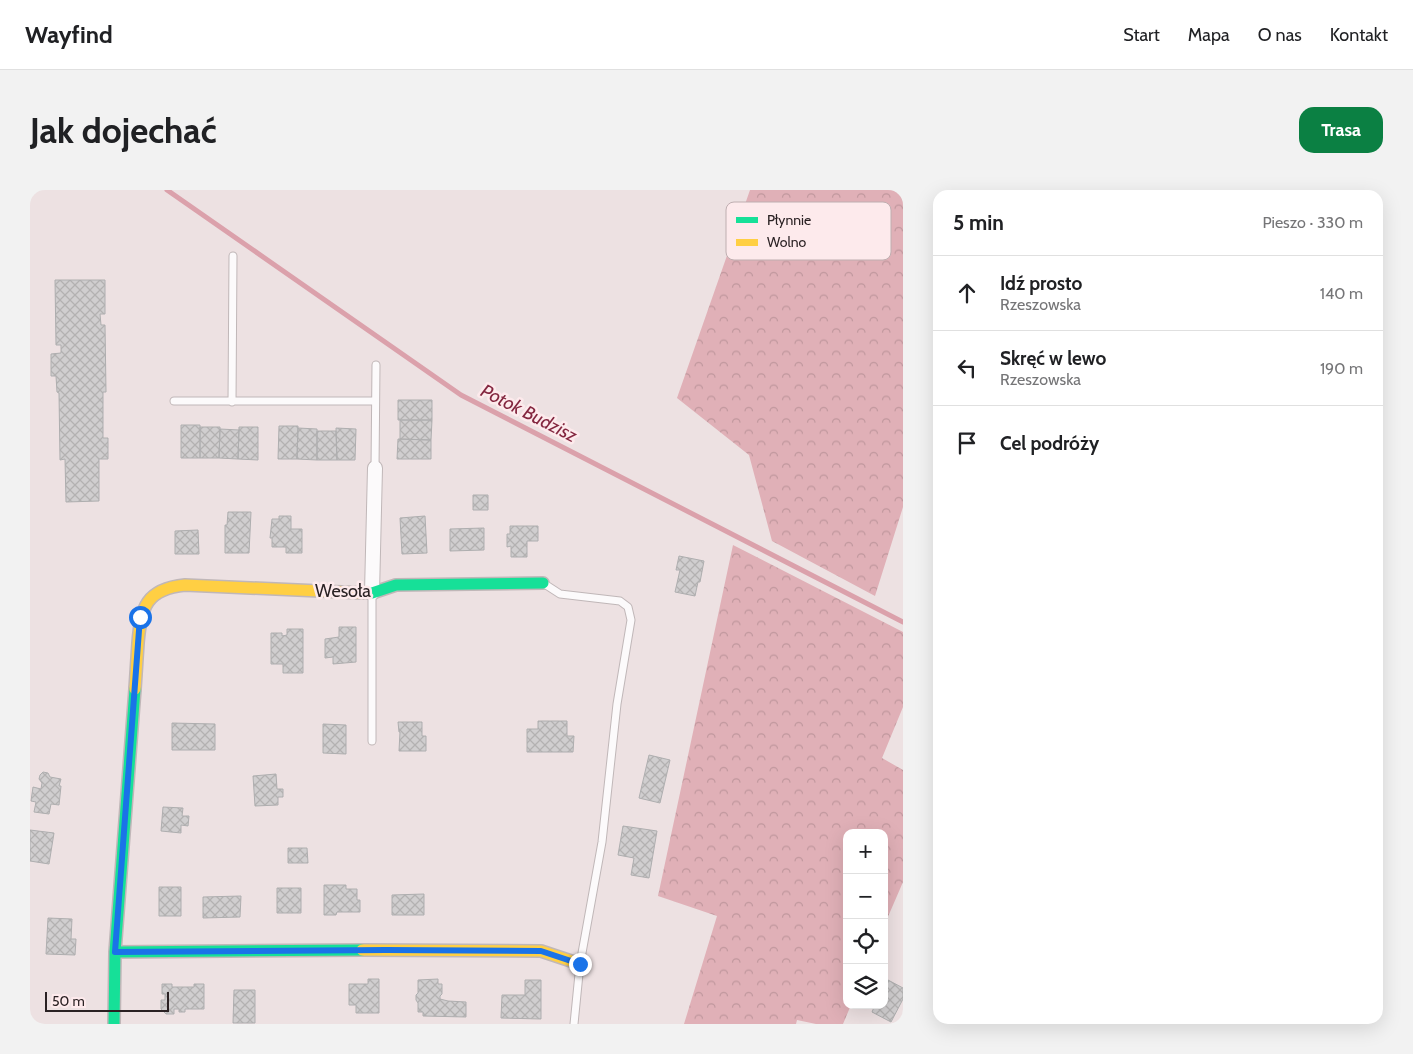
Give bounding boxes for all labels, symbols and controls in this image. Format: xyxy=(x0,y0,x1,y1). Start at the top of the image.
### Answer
text: Wayfind xyxy=(25,20,113,49)
text: Start xyxy=(1123,24,1160,46)
text: Mapa xyxy=(1188,24,1230,46)
text: O nas xyxy=(1258,24,1302,46)
text: Kontakt xyxy=(1330,24,1388,46)
button: Trasa xyxy=(1299,107,1383,153)
text: Jak dojechać xyxy=(30,109,217,152)
legend xyxy=(726,202,891,260)
text: 5 min xyxy=(953,210,1004,235)
text: Płynnie xyxy=(767,211,811,229)
text: Pieszo · 330 m xyxy=(1262,213,1363,232)
text: Wolno xyxy=(767,233,807,251)
text: Idź prosto xyxy=(1000,272,1082,295)
icon: ahead xyxy=(953,279,981,307)
text: 140 m xyxy=(1320,284,1363,303)
text: Rzeszowska xyxy=(1000,295,1081,314)
text: Skręć w lewo xyxy=(1000,347,1106,370)
icon: left xyxy=(953,354,981,382)
text: 190 m xyxy=(1320,359,1363,378)
text: Rzeszowska xyxy=(1000,370,1081,389)
water label: Potok Budzisz xyxy=(477,379,582,447)
icon: arrive xyxy=(953,429,981,457)
text: Cel podróży xyxy=(1000,432,1099,455)
street label: Wesoła xyxy=(315,580,371,602)
route start xyxy=(129,606,152,629)
map controls xyxy=(843,829,888,1009)
button: + xyxy=(843,829,888,874)
button: − xyxy=(843,874,888,919)
button: locate xyxy=(843,919,888,964)
route end xyxy=(569,953,592,976)
button: layers xyxy=(843,964,888,1009)
scale bar xyxy=(45,989,169,1012)
text: 50 m xyxy=(52,992,85,1010)

